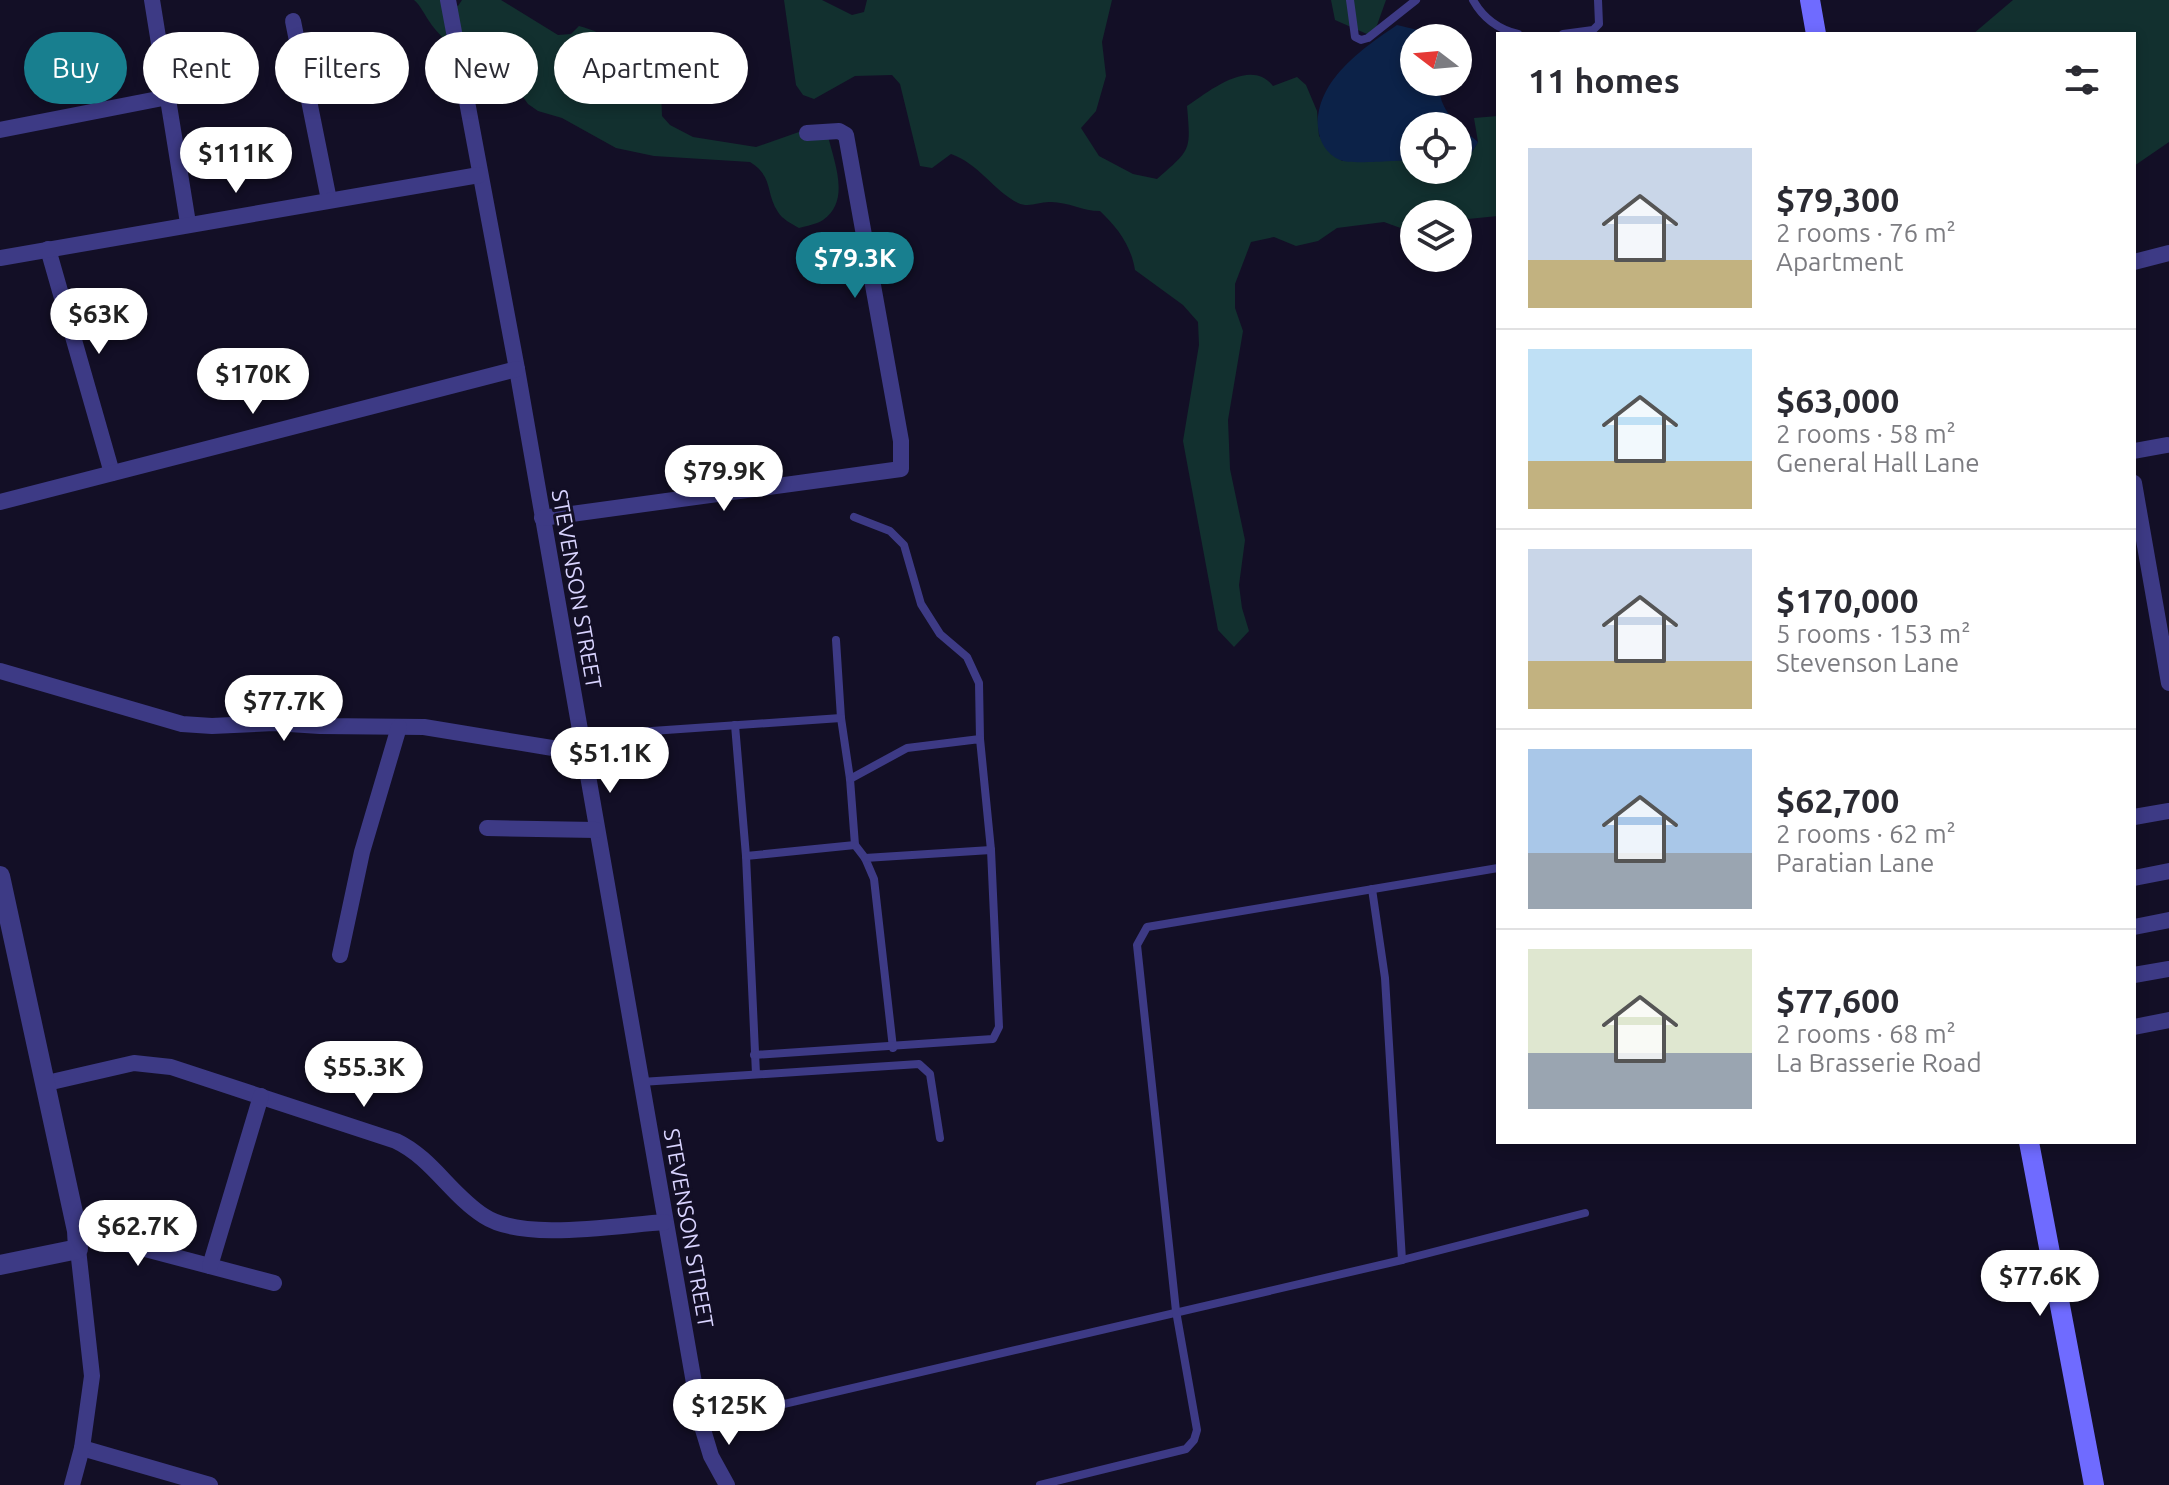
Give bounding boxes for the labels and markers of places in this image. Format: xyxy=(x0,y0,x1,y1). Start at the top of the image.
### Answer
pin: $111K xyxy=(180,127,292,195)
pin: $79.3K xyxy=(790,232,920,300)
pin: $63K xyxy=(52,288,146,356)
pin: $170K xyxy=(197,348,309,416)
pin: $79.9K xyxy=(659,445,789,513)
pin: $77.7K xyxy=(219,675,349,743)
pin: $51.1K xyxy=(545,727,675,795)
pin: $55.3K xyxy=(299,1041,429,1109)
pin: $62.7K xyxy=(73,1200,203,1268)
pin: $77.6K xyxy=(1975,1250,2105,1318)
pin: $125K xyxy=(673,1379,785,1447)

